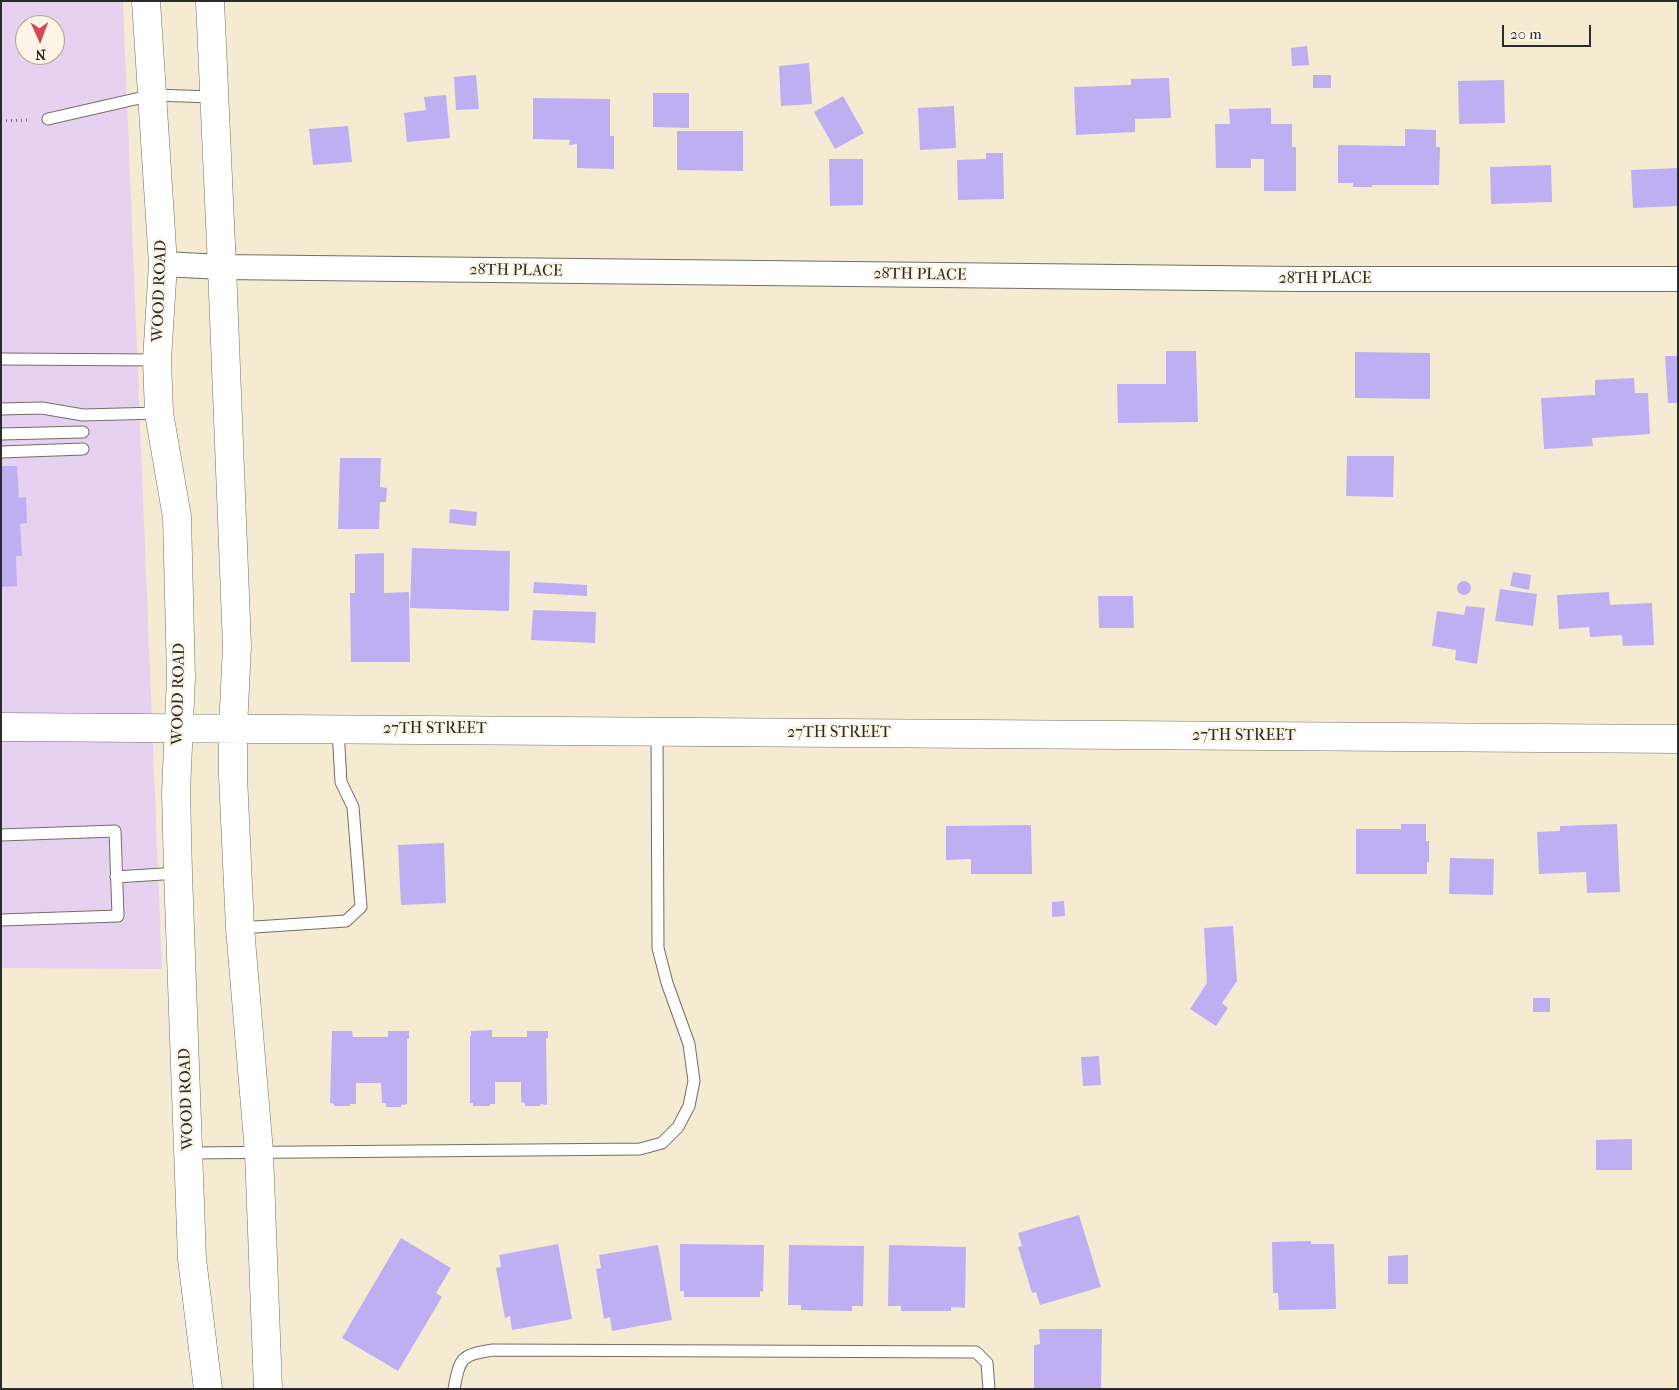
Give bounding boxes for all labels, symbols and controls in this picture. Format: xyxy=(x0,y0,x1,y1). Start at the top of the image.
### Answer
north arrow xyxy=(15,15,65,65)
scale bar xyxy=(1504,15,1593,47)
text: 20 m xyxy=(1510,25,1542,43)
text: N xyxy=(35,46,46,63)
street label: WOOD ROAD xyxy=(149,240,171,342)
street label: 28TH PLACE xyxy=(469,261,563,281)
street label: 28TH PLACE xyxy=(873,265,967,285)
street label: 28TH PLACE xyxy=(1278,269,1372,289)
street label: WOOD ROAD xyxy=(169,643,189,745)
street label: 27TH STREET xyxy=(383,719,487,739)
street label: 27TH STREET xyxy=(787,723,891,743)
street label: 27TH STREET xyxy=(1192,726,1296,746)
street label: WOOD ROAD xyxy=(176,1048,198,1150)

